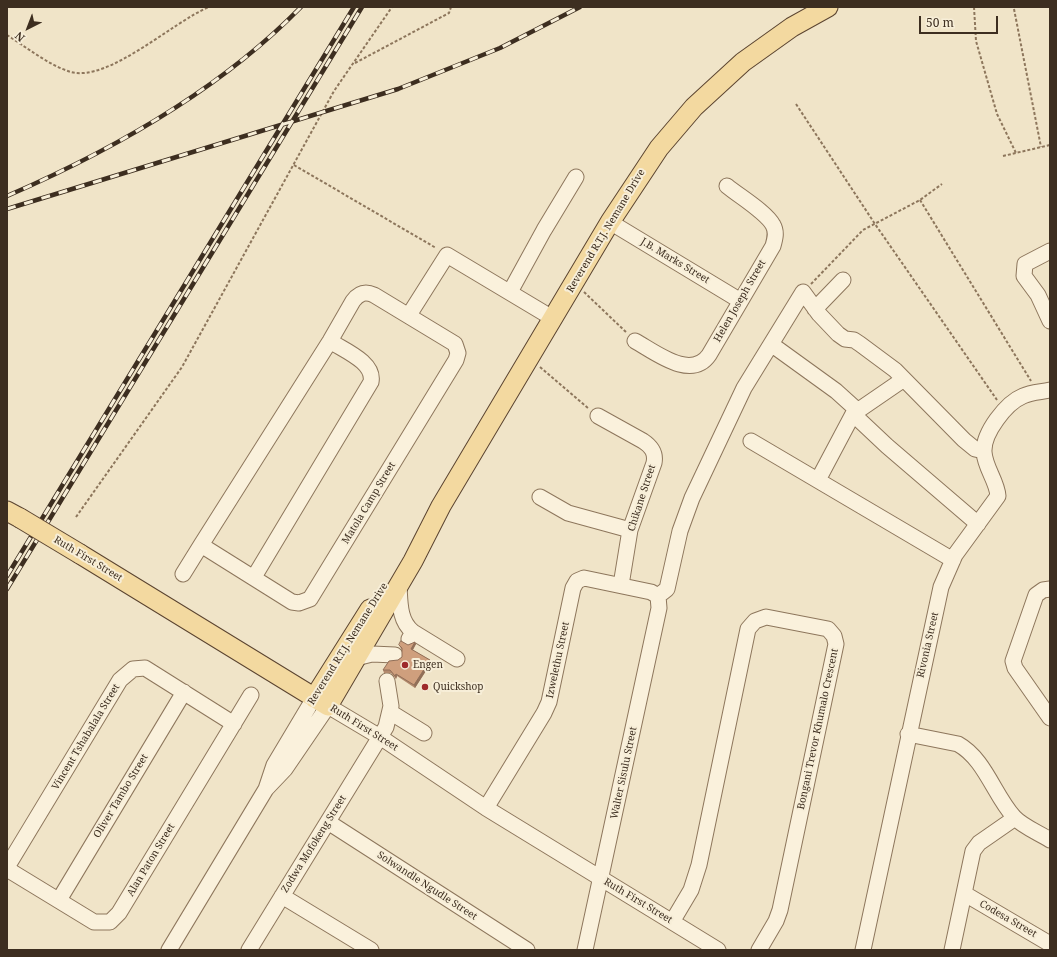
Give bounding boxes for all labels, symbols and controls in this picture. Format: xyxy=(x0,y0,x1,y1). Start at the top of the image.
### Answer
north arrow xyxy=(8,8,48,48)
scale bar xyxy=(921,8,1000,34)
text: 50 m xyxy=(926,14,954,31)
text: N xyxy=(11,29,28,46)
street label: Reverend R.T.J. Nemane Drive xyxy=(564,167,648,295)
street label: J.B. Marks Street xyxy=(638,236,712,286)
street label: Helen Joseph Street xyxy=(712,258,768,344)
street label: Matola Camp Street xyxy=(340,460,398,546)
street label: Chikane Street xyxy=(626,463,658,533)
street label: Ruth First Street xyxy=(52,534,124,584)
street label: Reverend R.T.J. Nemane Drive xyxy=(305,581,391,707)
street label: Rivonia Street xyxy=(915,611,941,679)
street label: Izwelethu Street xyxy=(544,621,572,699)
street label: Bongani Trevor Khumalo Crescent xyxy=(795,647,841,811)
place label: Engen xyxy=(413,659,443,671)
marker: Engen xyxy=(400,660,410,670)
place label: Quickshop xyxy=(433,681,484,693)
street label: Vincent Tshabalala Street xyxy=(50,682,122,792)
marker: Quickshop xyxy=(420,682,430,692)
street label: Ruth First Street xyxy=(328,702,400,754)
street label: Walter Sisulu Street xyxy=(608,726,640,820)
street label: Oliver Tambo Street xyxy=(91,752,151,840)
street label: Zodwa Mofokeng Street xyxy=(279,793,349,895)
street label: Alan Paton Street xyxy=(125,821,177,899)
street label: Solwandle Ngudle Street xyxy=(375,849,479,923)
street label: Ruth First Street xyxy=(602,876,674,926)
street label: Codesa Street xyxy=(977,898,1039,940)

